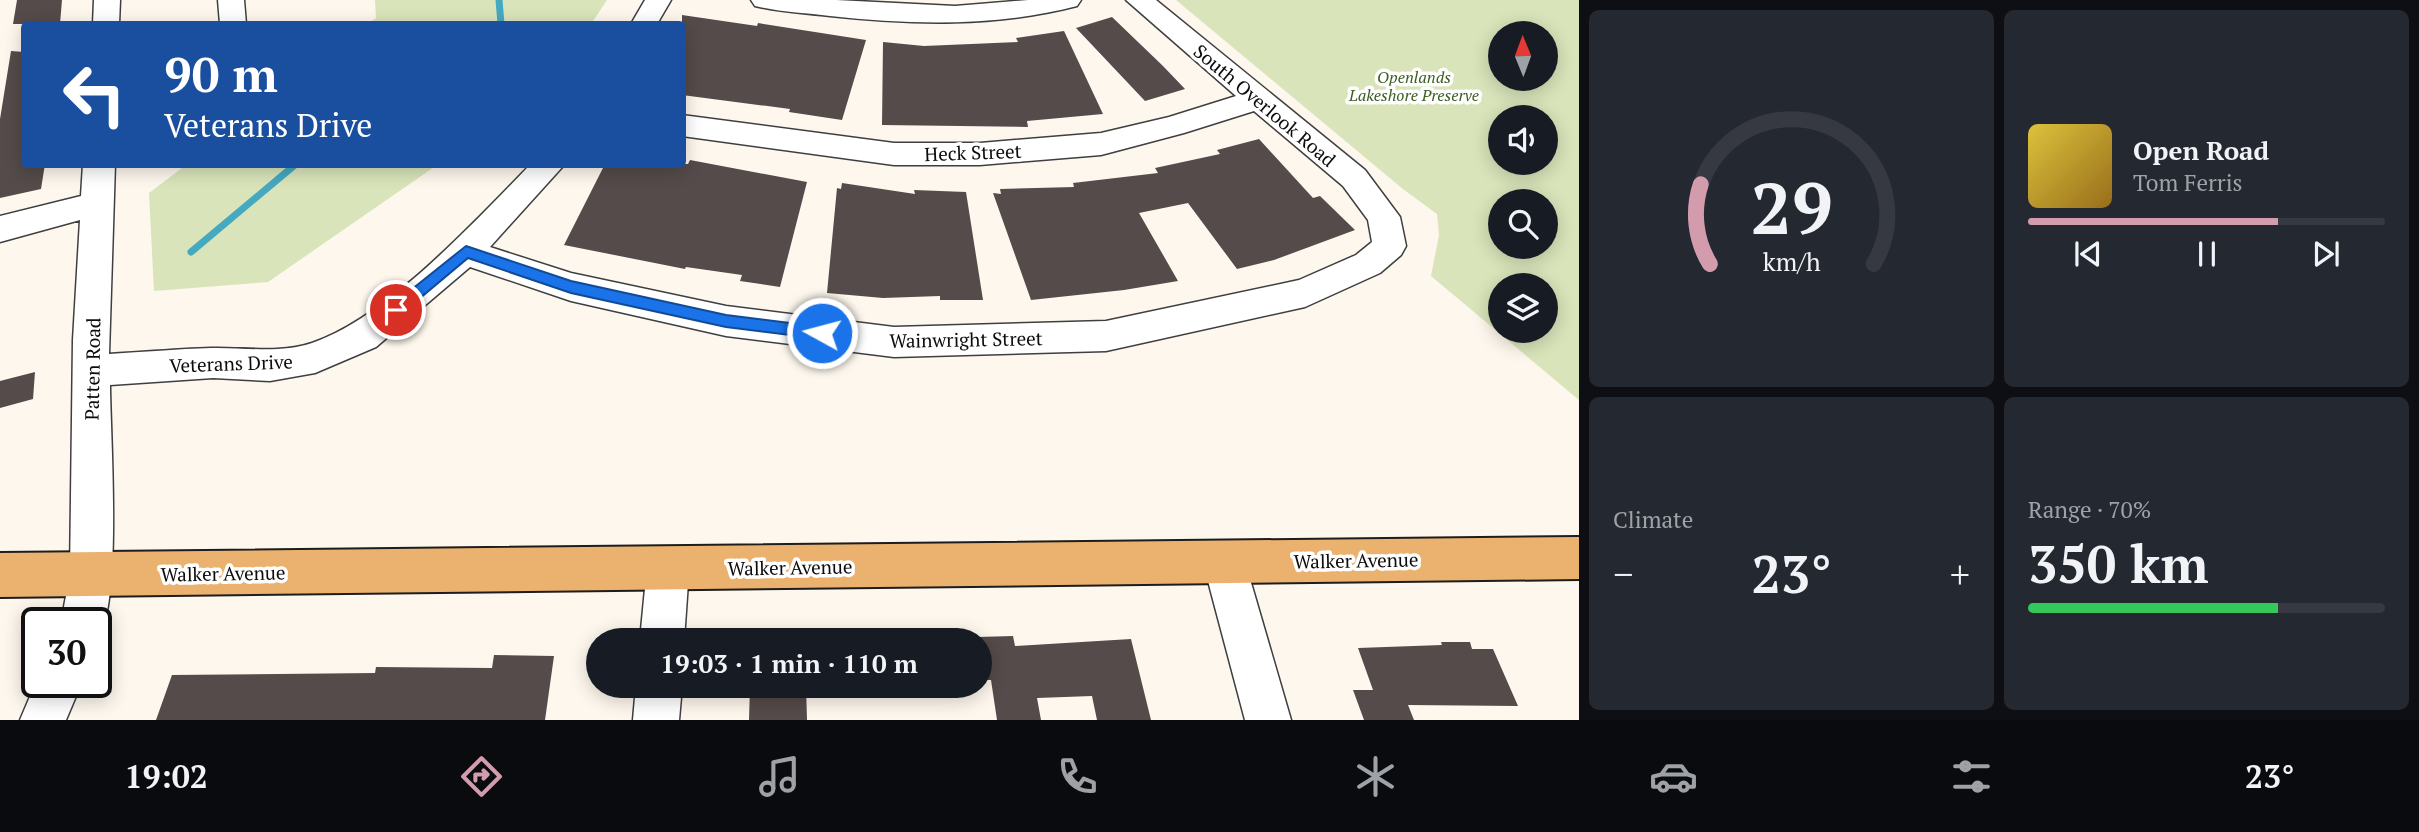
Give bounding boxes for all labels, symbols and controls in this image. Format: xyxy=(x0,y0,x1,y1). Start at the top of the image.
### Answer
north arrow xyxy=(1488,21,1558,91)
map controls xyxy=(1488,21,1558,343)
street label: South Overlook Road xyxy=(1189,38,1342,172)
text: 90 m xyxy=(164,41,278,106)
icon: left xyxy=(49,49,140,140)
park label: Openlands Lakeshore Preserve xyxy=(1348,66,1479,106)
text: Veterans Drive xyxy=(164,104,372,146)
button: sound xyxy=(1488,105,1558,175)
text: Open Road xyxy=(2133,133,2269,167)
street label: Heck Street xyxy=(924,138,1022,166)
text: 29 xyxy=(1750,159,1833,256)
text: Tom Ferris xyxy=(2133,167,2243,198)
button: search xyxy=(1488,189,1558,259)
icon: previous xyxy=(2069,235,2107,273)
icon: pause xyxy=(2188,235,2226,273)
icon: next xyxy=(2307,235,2345,273)
text: km/h xyxy=(1763,245,1821,278)
button: layers xyxy=(1488,273,1558,343)
pin xyxy=(366,280,426,340)
icon: arrive xyxy=(377,291,415,329)
position arrow xyxy=(785,296,859,370)
street label: Patten Road xyxy=(79,317,105,421)
street label: Wainwright Street xyxy=(889,325,1043,353)
street label: Veterans Drive xyxy=(169,348,293,378)
text: Range · 70% xyxy=(2028,494,2151,525)
text: Climate xyxy=(1613,504,1693,535)
text: 350 km xyxy=(2028,529,2209,598)
text: 23° xyxy=(1751,539,1832,608)
street label: Walker Avenue xyxy=(1293,546,1419,574)
text: − xyxy=(1613,549,1633,599)
text: + xyxy=(1950,549,1970,599)
street label: Walker Avenue xyxy=(727,553,853,581)
street label: Walker Avenue xyxy=(160,559,286,587)
speed limit sign: 30 xyxy=(21,607,112,698)
text: 19:03 · 1 min · 110 m xyxy=(660,646,918,680)
icon: directions xyxy=(457,752,506,801)
icon: music xyxy=(755,752,804,801)
icon: phone xyxy=(1053,752,1102,801)
icon: climate xyxy=(1351,752,1400,801)
icon: car xyxy=(1649,752,1698,801)
icon: filters xyxy=(1947,752,1996,801)
text: 19:02 xyxy=(125,755,208,797)
text: 23° xyxy=(2245,755,2294,797)

